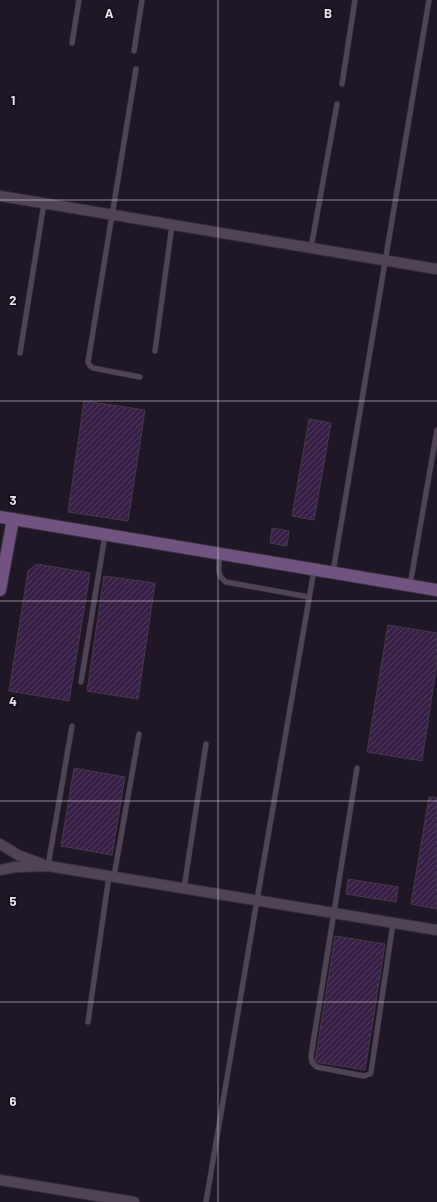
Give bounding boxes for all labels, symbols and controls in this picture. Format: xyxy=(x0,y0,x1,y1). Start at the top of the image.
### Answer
text: A xyxy=(105,5,114,21)
text: B xyxy=(324,5,332,21)
text: 1 xyxy=(11,92,15,108)
text: 2 xyxy=(9,292,17,308)
text: 3 xyxy=(9,492,17,508)
text: 4 xyxy=(9,693,17,709)
text: 5 xyxy=(9,893,17,909)
text: 6 xyxy=(10,1093,17,1109)

